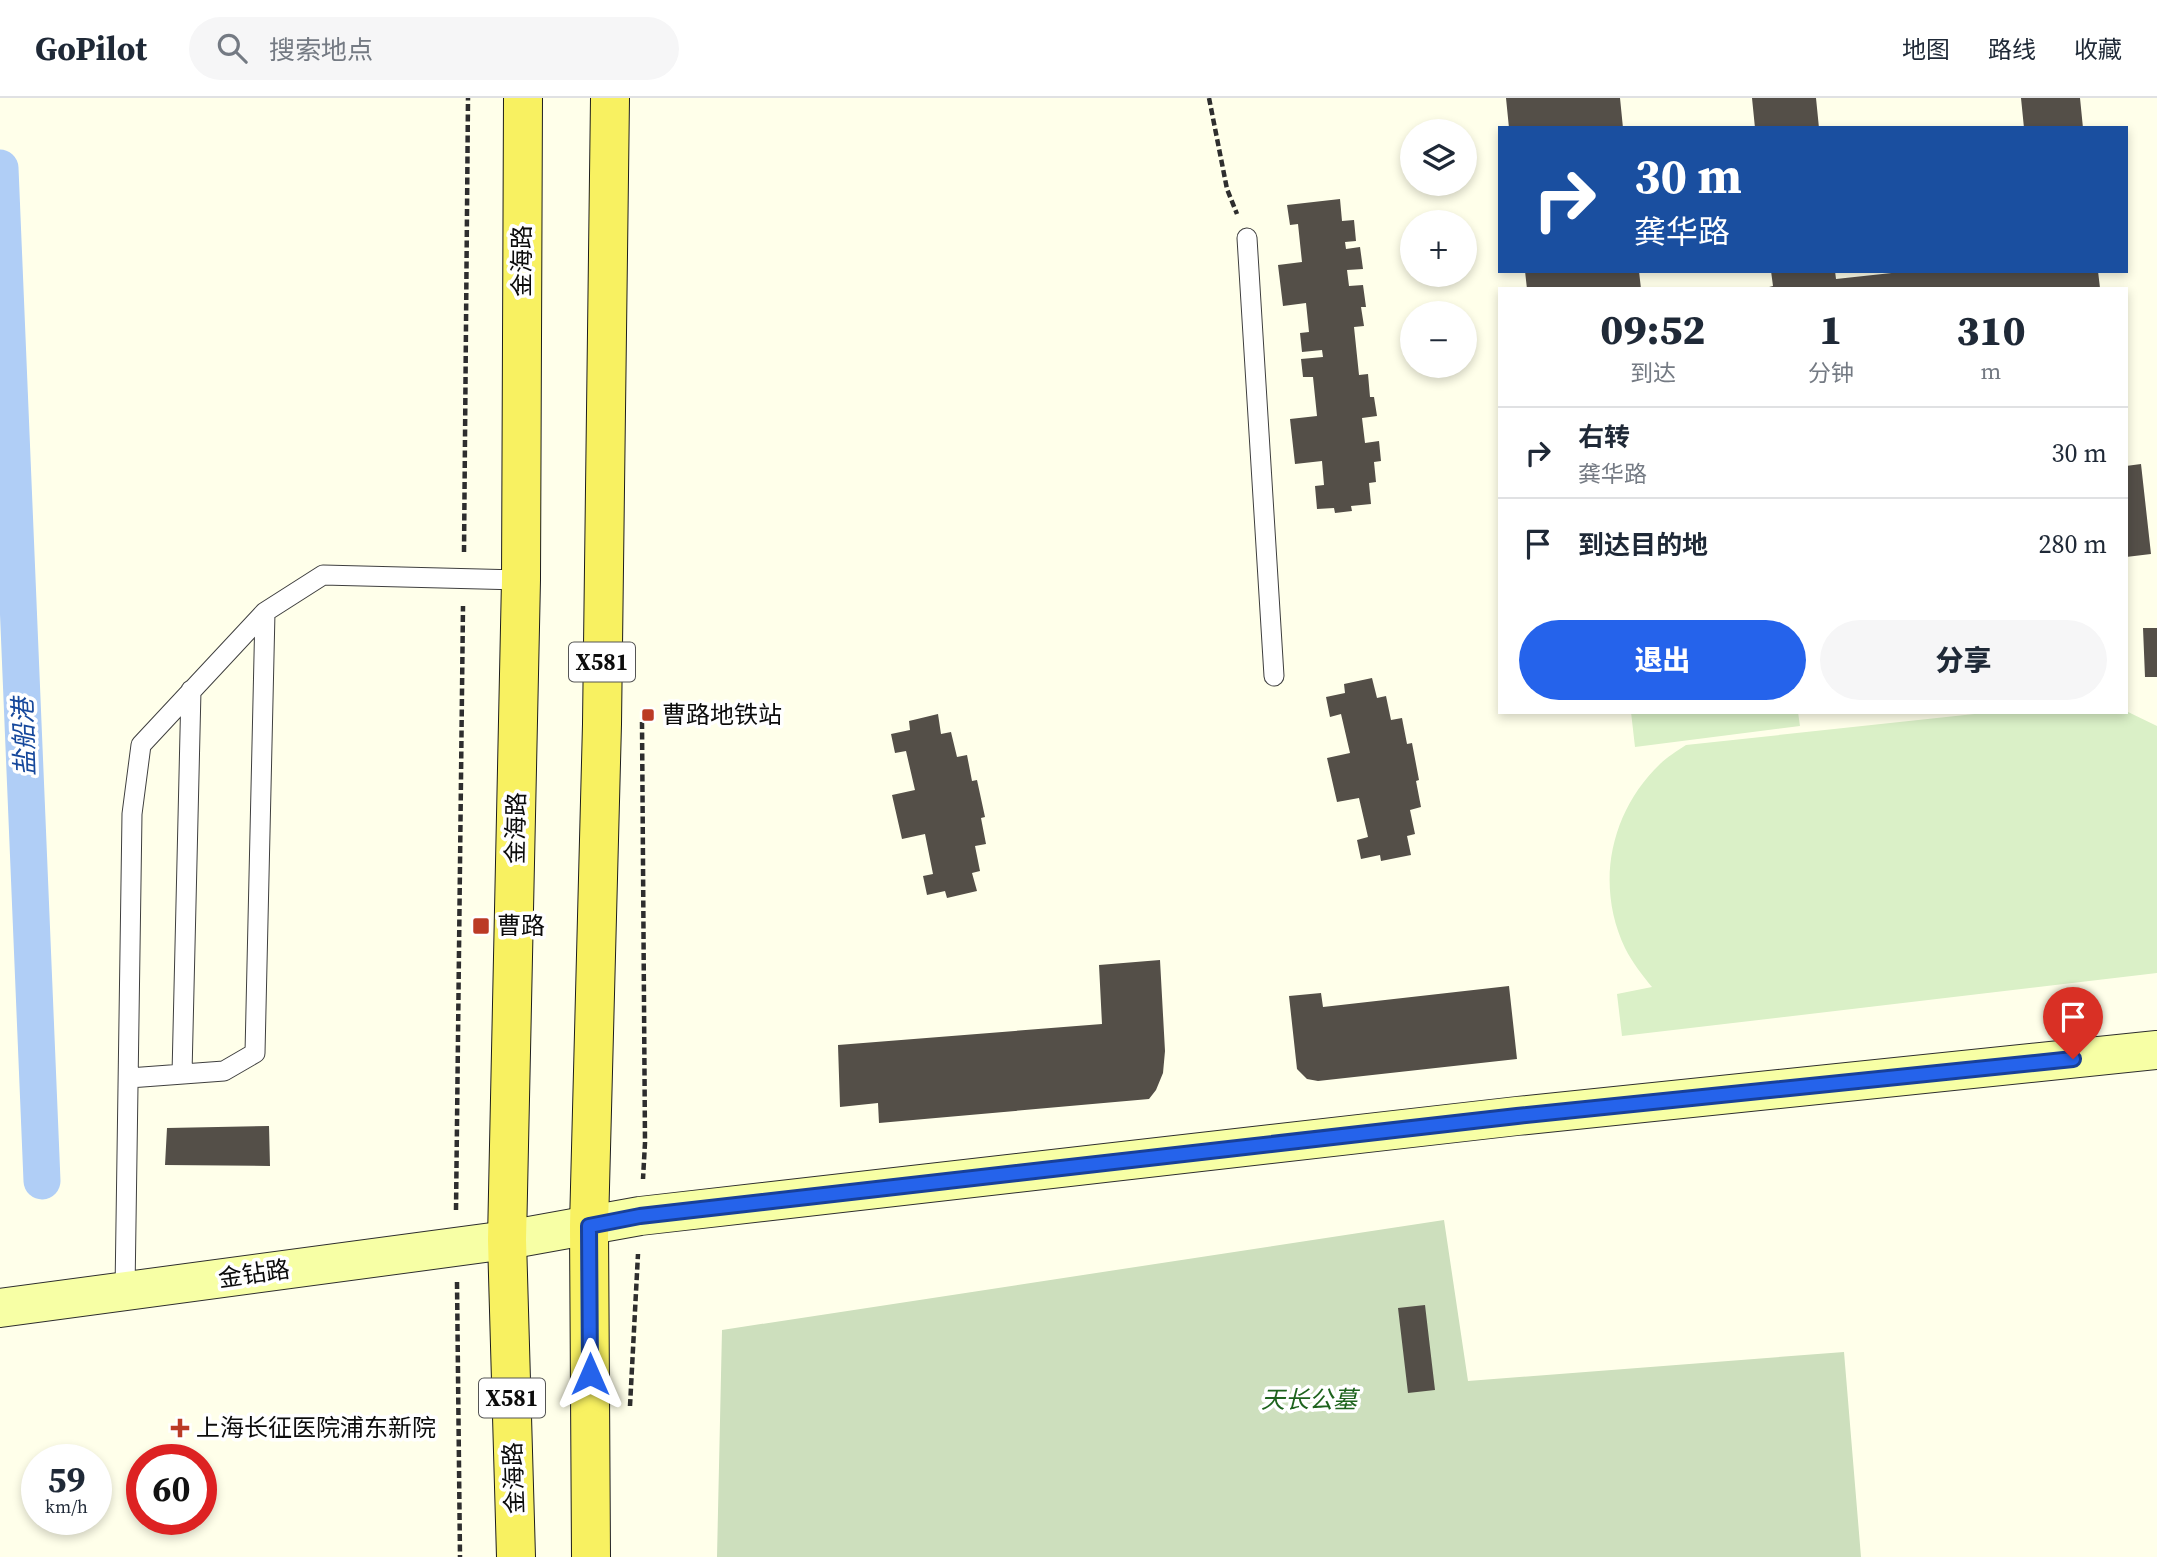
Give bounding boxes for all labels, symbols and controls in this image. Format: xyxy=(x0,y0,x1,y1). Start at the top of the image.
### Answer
search box xyxy=(189,17,679,80)
text: GoPilot xyxy=(35,26,147,71)
icon: search xyxy=(213,29,251,67)
text: 搜索地点 xyxy=(269,32,373,68)
text: 地图 xyxy=(1902,33,1950,66)
text: 路线 xyxy=(1988,33,2036,66)
text: 收藏 xyxy=(2074,33,2122,66)
map controls xyxy=(1400,119,1477,378)
button: layers xyxy=(1400,119,1477,196)
text: 30 m xyxy=(1634,142,1742,209)
icon: right xyxy=(1519,154,1610,245)
button: + xyxy=(1400,210,1477,287)
text: 龚华路 xyxy=(1634,210,1730,254)
street label: 金海路 xyxy=(505,225,538,297)
text: 09:52 xyxy=(1600,300,1706,358)
text: 1 xyxy=(1819,300,1842,358)
button: − xyxy=(1400,301,1477,378)
text: 310 xyxy=(1956,301,2026,359)
text: m xyxy=(1981,355,2001,387)
text: 到达 xyxy=(1630,357,1676,389)
text: 分钟 xyxy=(1808,357,1854,389)
text: 右转 xyxy=(1578,419,1630,455)
icon: right xyxy=(1519,434,1557,472)
text: 30 m xyxy=(2052,435,2107,471)
text: 龚华路 xyxy=(1578,458,1647,490)
icon: arrive xyxy=(1519,525,1557,563)
text: 280 m xyxy=(2039,526,2107,562)
text: 到达目的地 xyxy=(1578,527,1708,563)
button: 退出 xyxy=(1519,620,1806,700)
button: 分享 xyxy=(1820,620,2107,700)
road number: X581 xyxy=(569,642,635,682)
water label: 盐船港 xyxy=(5,693,43,777)
place label: 曹路地铁站 xyxy=(662,698,782,731)
marker: 曹路地铁站 xyxy=(640,707,656,723)
street label: 金海路 xyxy=(498,792,533,864)
place label: 曹路 xyxy=(497,909,545,942)
marker: 曹路 xyxy=(471,916,491,936)
pin xyxy=(2043,987,2103,1059)
icon: arrive xyxy=(2054,998,2092,1036)
street label: 金钻路 xyxy=(216,1252,292,1295)
position arrow xyxy=(553,1337,627,1411)
road number: X581 xyxy=(479,1378,545,1418)
park label: 天长公墓 xyxy=(1261,1383,1361,1416)
place label: 上海长征医院浦东新院 xyxy=(196,1411,436,1444)
marker: 上海长征医院浦东新院 xyxy=(170,1418,190,1438)
street label: 金海路 xyxy=(496,1441,531,1515)
speed limit sign: 60 xyxy=(126,1444,217,1535)
text: 59 xyxy=(48,1456,85,1504)
text: km/h xyxy=(45,1494,88,1519)

